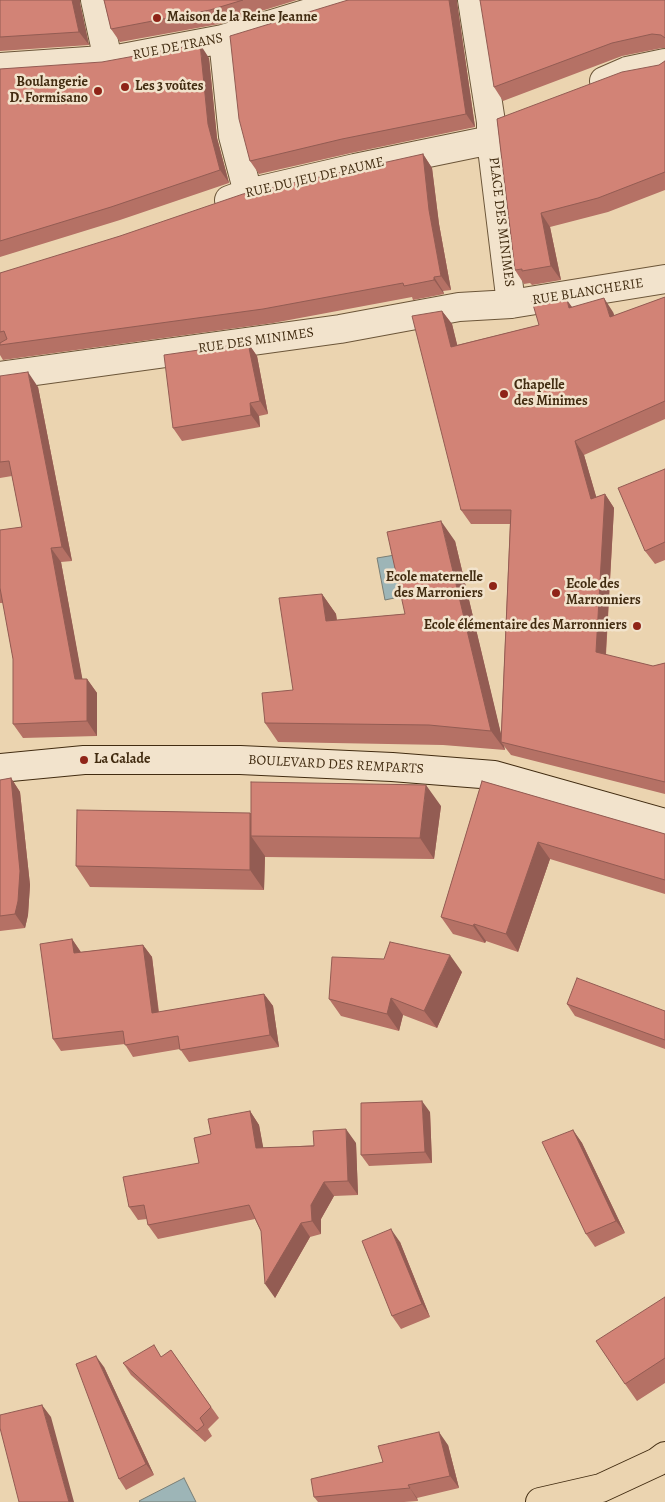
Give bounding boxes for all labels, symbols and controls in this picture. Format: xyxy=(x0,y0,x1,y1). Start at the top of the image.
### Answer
place label: Maison de la Reine Jeanne xyxy=(167,10,318,26)
marker: Maison de la Reine Jeanne xyxy=(151,12,163,24)
street label: RUE DE TRANS xyxy=(131,30,225,64)
place label: Boulangerie D. Formisano xyxy=(9,75,88,108)
place label: Les 3 voûtes xyxy=(135,79,204,95)
marker: Les 3 voûtes xyxy=(119,81,131,93)
marker: Boulangerie D. Formisano xyxy=(92,85,104,97)
street label: RUE DU JEU DE PAUME xyxy=(244,154,386,202)
street label: PLACE DES MINIMES xyxy=(485,156,517,288)
street label: RUE BLANCHERIE xyxy=(531,275,645,309)
street label: RUE DES MINIMES xyxy=(197,325,315,357)
place label: Chapelle des Minimes xyxy=(514,378,588,411)
marker: Chapelle des Minimes xyxy=(498,388,510,400)
place label: Ecole maternelle des Marroniers xyxy=(386,570,483,602)
place label: Ecole des Marronniers xyxy=(566,577,641,610)
marker: Ecole maternelle des Marroniers xyxy=(487,580,499,592)
marker: Ecole des Marronniers xyxy=(550,587,562,599)
place label: Ecole élémentaire des Marronniers xyxy=(424,618,627,634)
marker: Ecole élémentaire des Marronniers xyxy=(631,620,643,632)
place label: La Calade xyxy=(94,752,150,768)
street label: BOULEVARD DES REMPARTS xyxy=(248,752,424,778)
marker: La Calade xyxy=(78,754,90,766)

